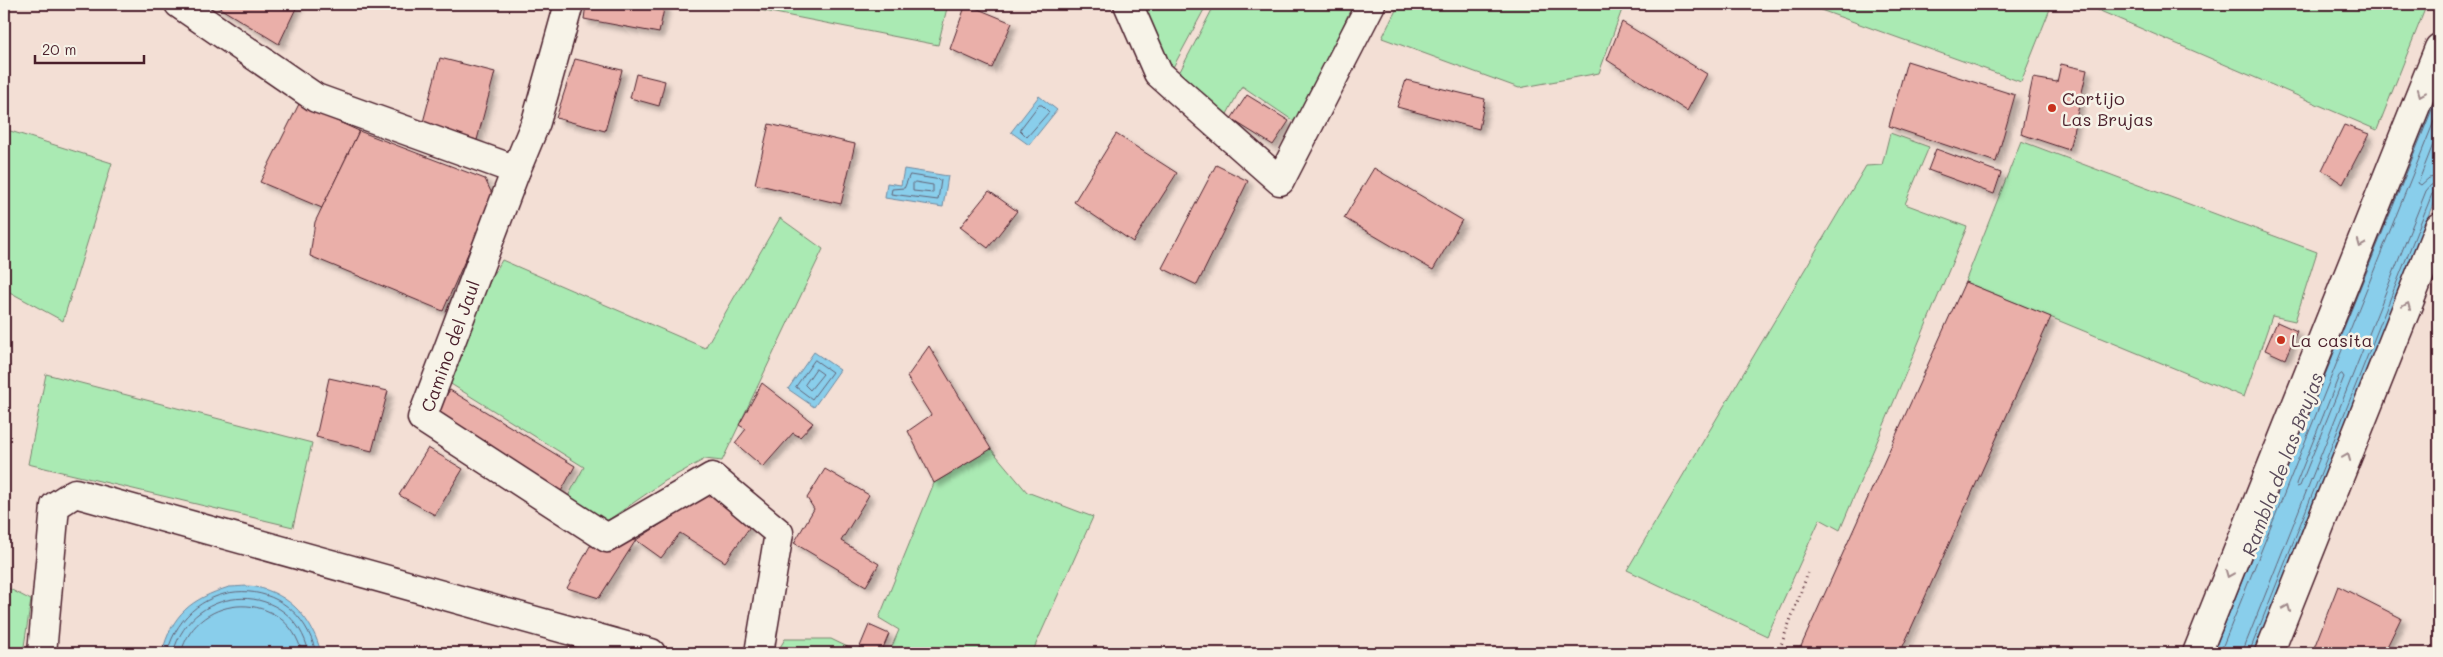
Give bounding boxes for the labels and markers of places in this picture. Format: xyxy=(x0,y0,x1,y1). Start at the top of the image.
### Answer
place label: Cortijo Las Brujas xyxy=(2062,86,2153,131)
marker: Cortijo Las Brujas xyxy=(2046,102,2058,114)
place label: La casita xyxy=(2291,328,2373,352)
marker: La casita xyxy=(2275,334,2287,346)

